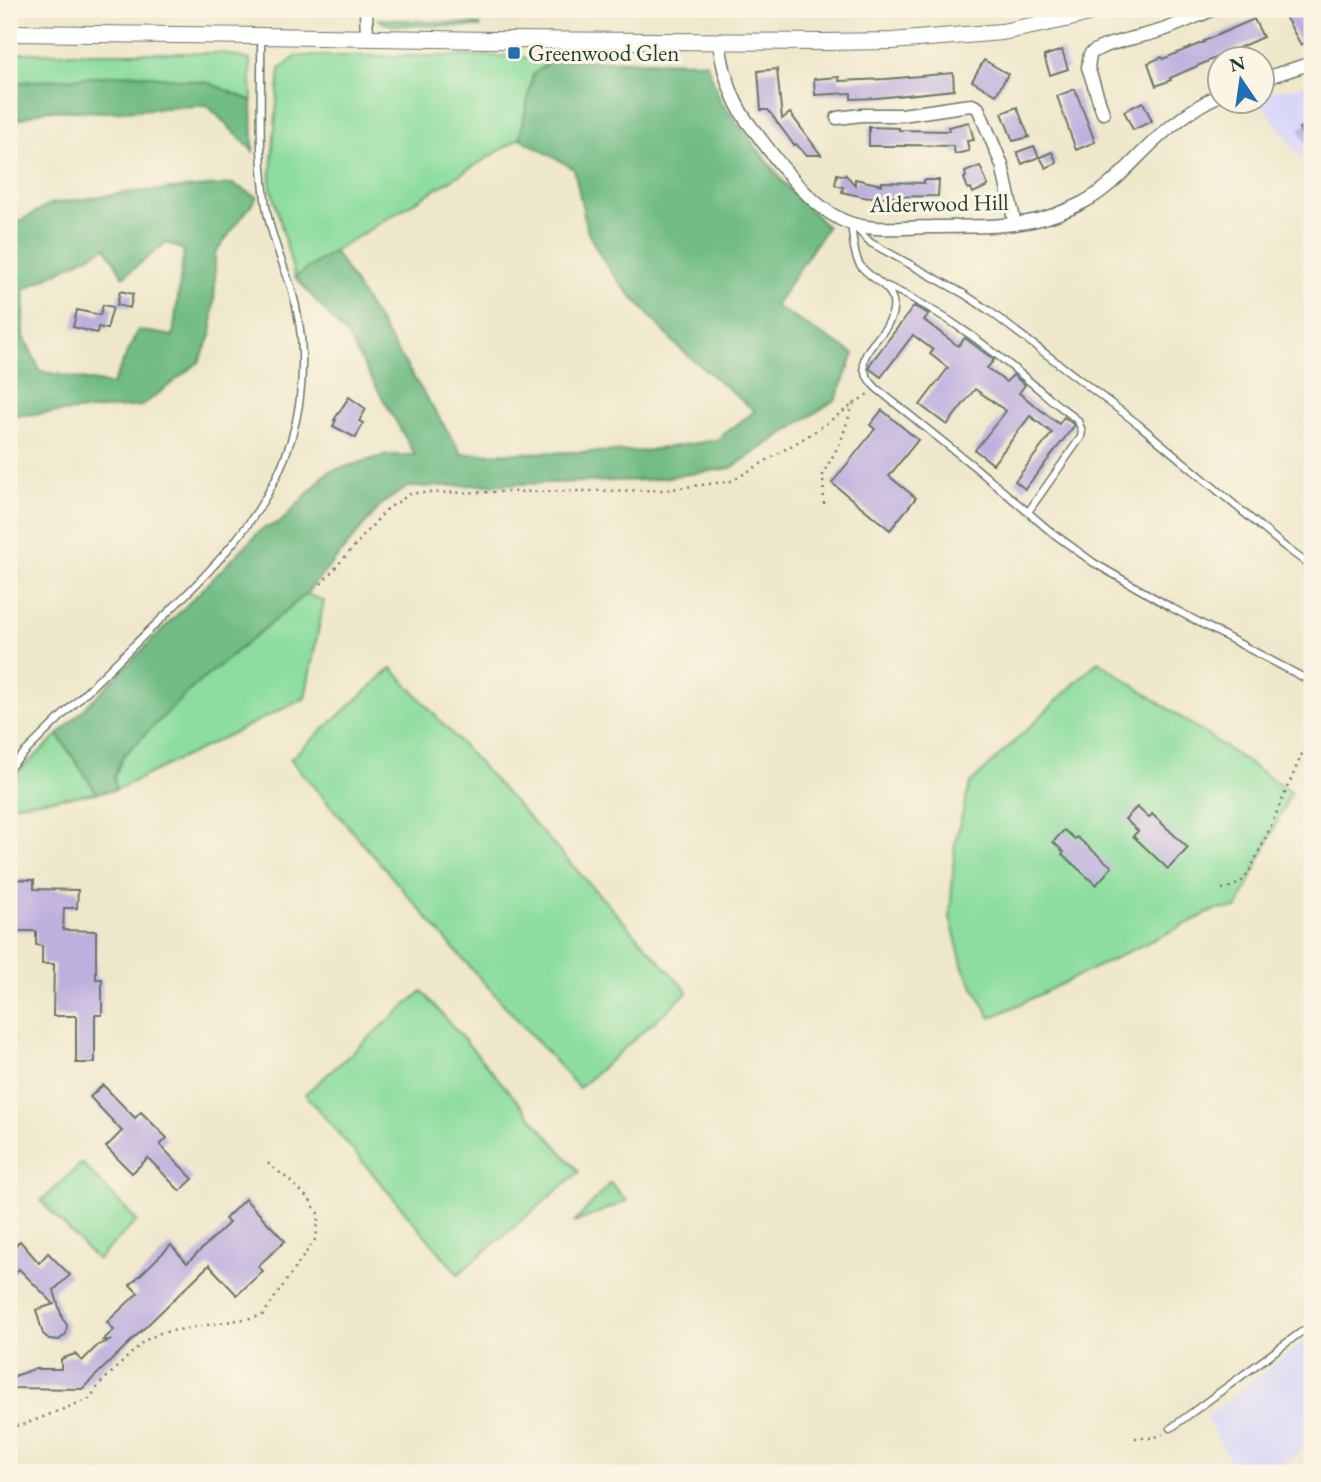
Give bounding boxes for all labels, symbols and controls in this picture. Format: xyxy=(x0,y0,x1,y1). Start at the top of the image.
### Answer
place label: Greenwood Glen xyxy=(528,38,679,68)
marker: Greenwood Glen xyxy=(506,45,522,61)
north arrow xyxy=(1206,46,1276,116)
text: N xyxy=(1227,50,1248,78)
street label: Alderwood Hill xyxy=(868,187,1009,219)

